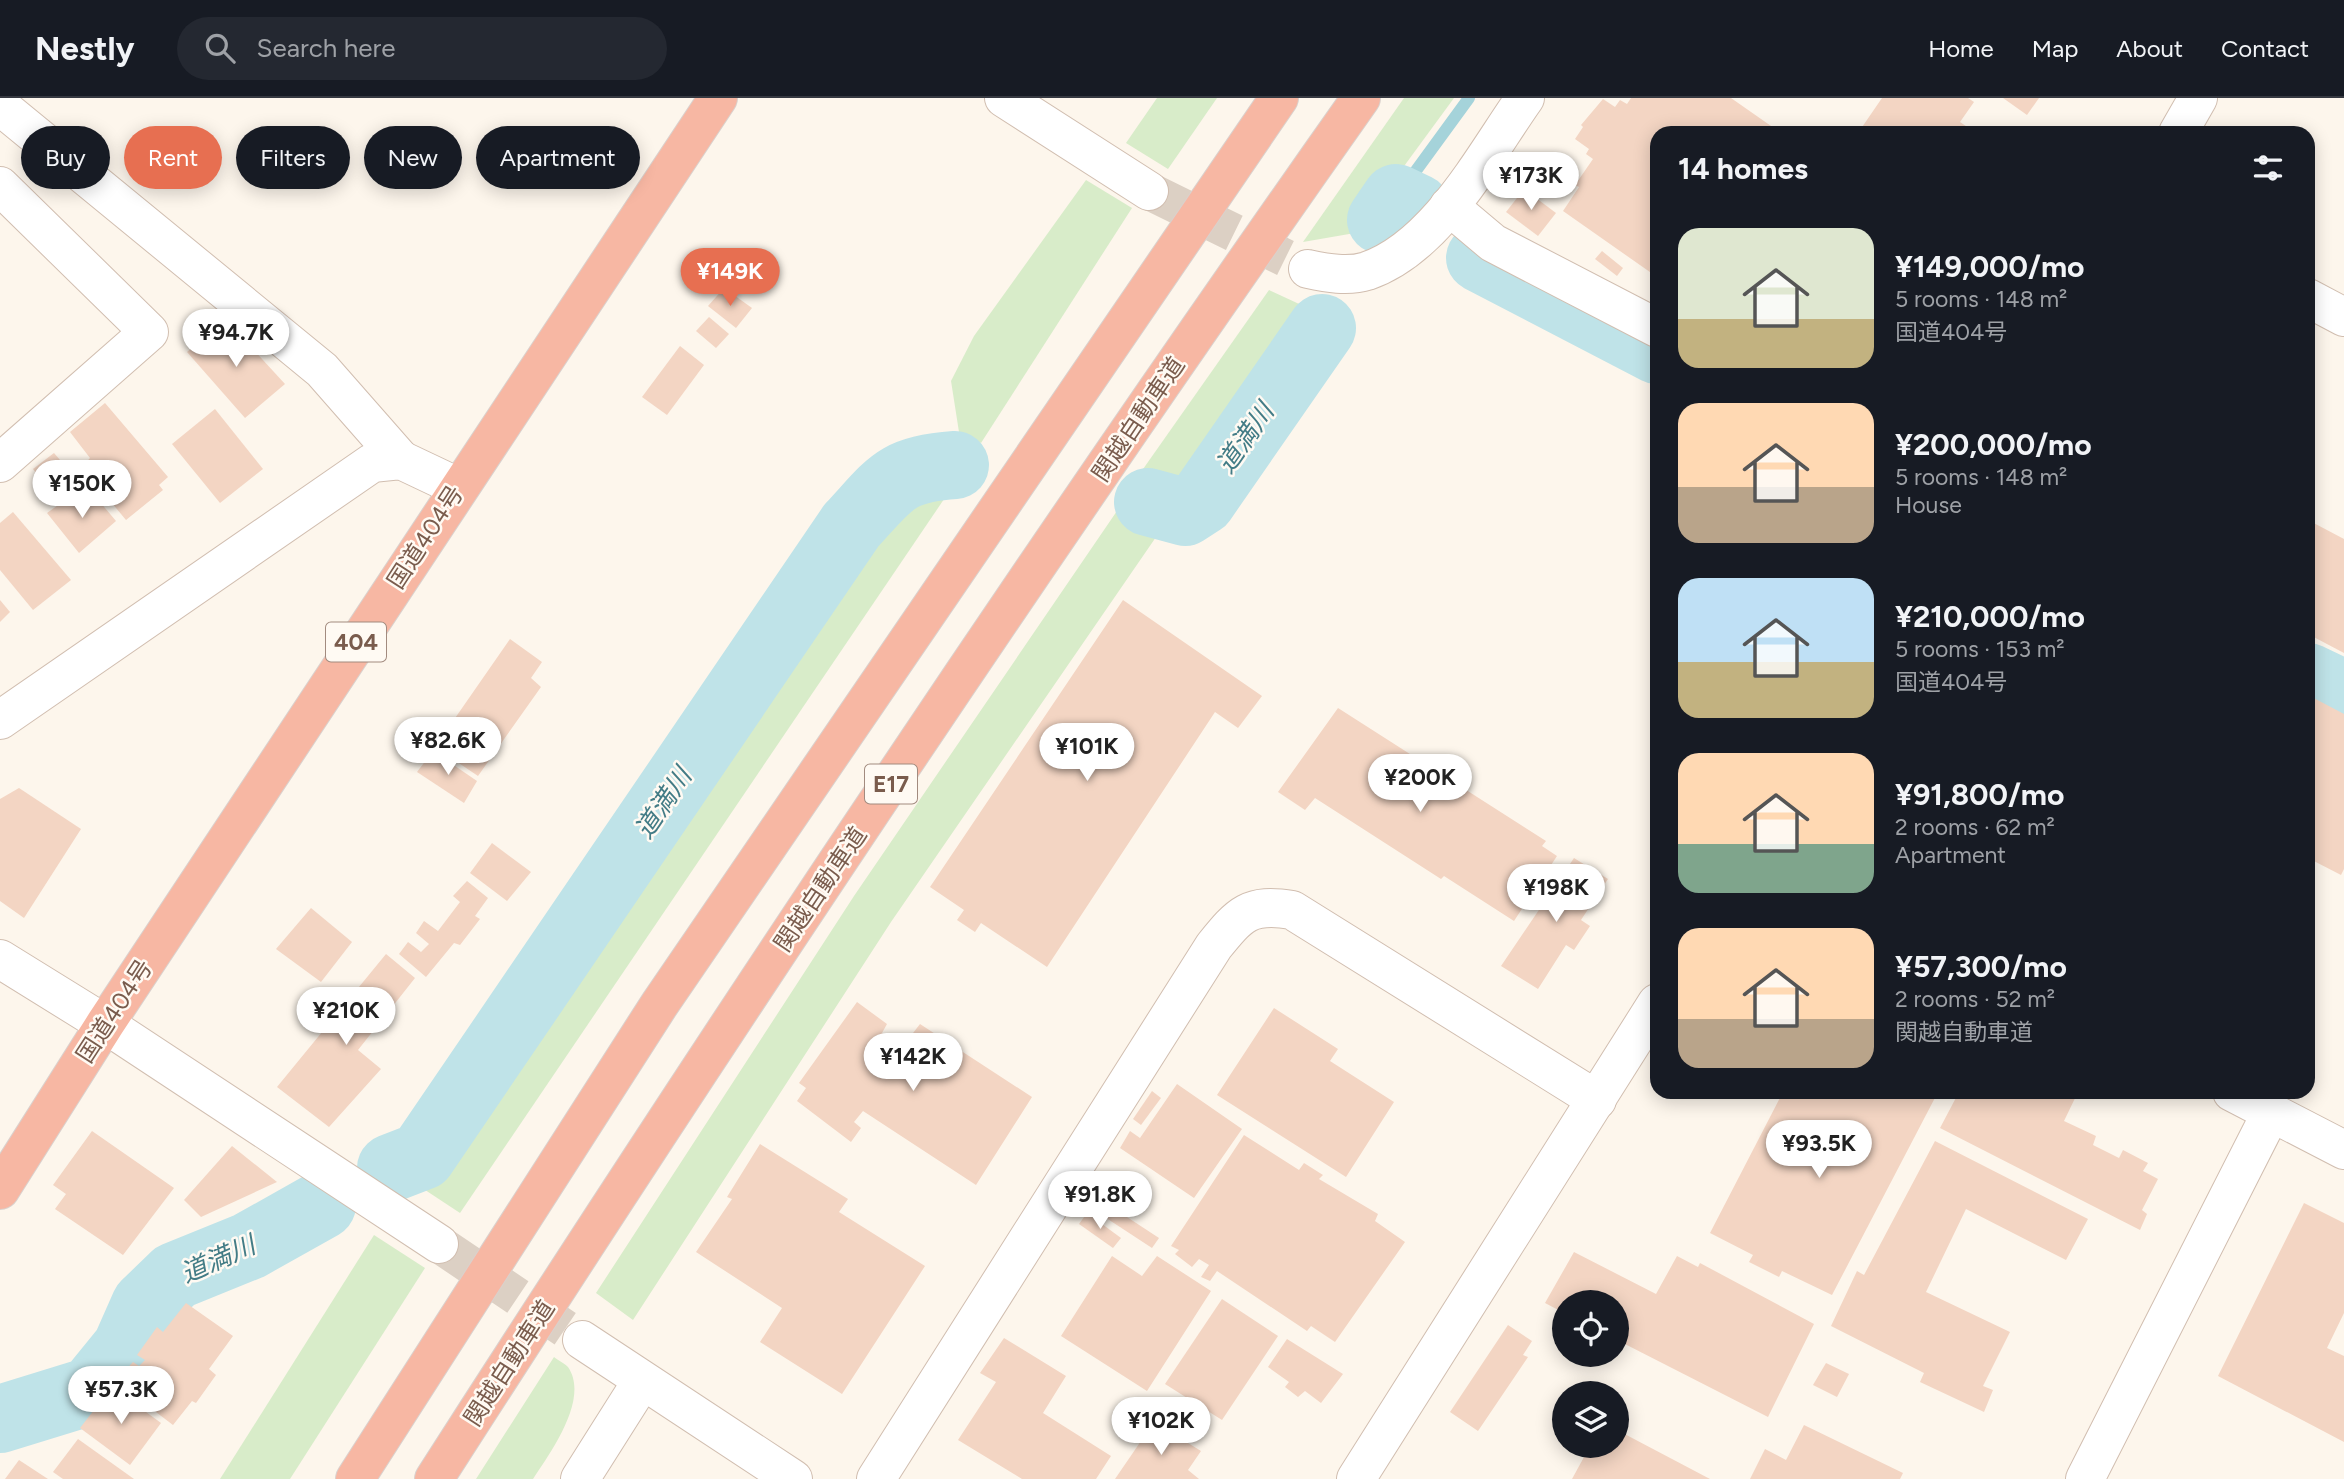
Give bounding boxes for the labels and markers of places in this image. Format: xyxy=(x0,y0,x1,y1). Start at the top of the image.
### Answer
pin: ¥173K xyxy=(1482,152,1580,212)
pin: ¥149K xyxy=(681,248,779,308)
pin: ¥94.7K xyxy=(179,310,293,369)
pin: ¥150K xyxy=(33,460,131,520)
pin: ¥82.6K xyxy=(391,718,505,777)
pin: ¥101K xyxy=(1038,724,1136,783)
pin: ¥200K xyxy=(1371,754,1469,814)
pin: ¥198K xyxy=(1507,864,1605,924)
pin: ¥210K xyxy=(297,988,395,1047)
pin: ¥142K xyxy=(864,1034,962,1093)
pin: ¥93.5K xyxy=(1762,1121,1876,1180)
pin: ¥91.8K xyxy=(1043,1172,1157,1231)
pin: ¥57.3K xyxy=(64,1366,178,1426)
pin: ¥102K xyxy=(1112,1398,1210,1457)

